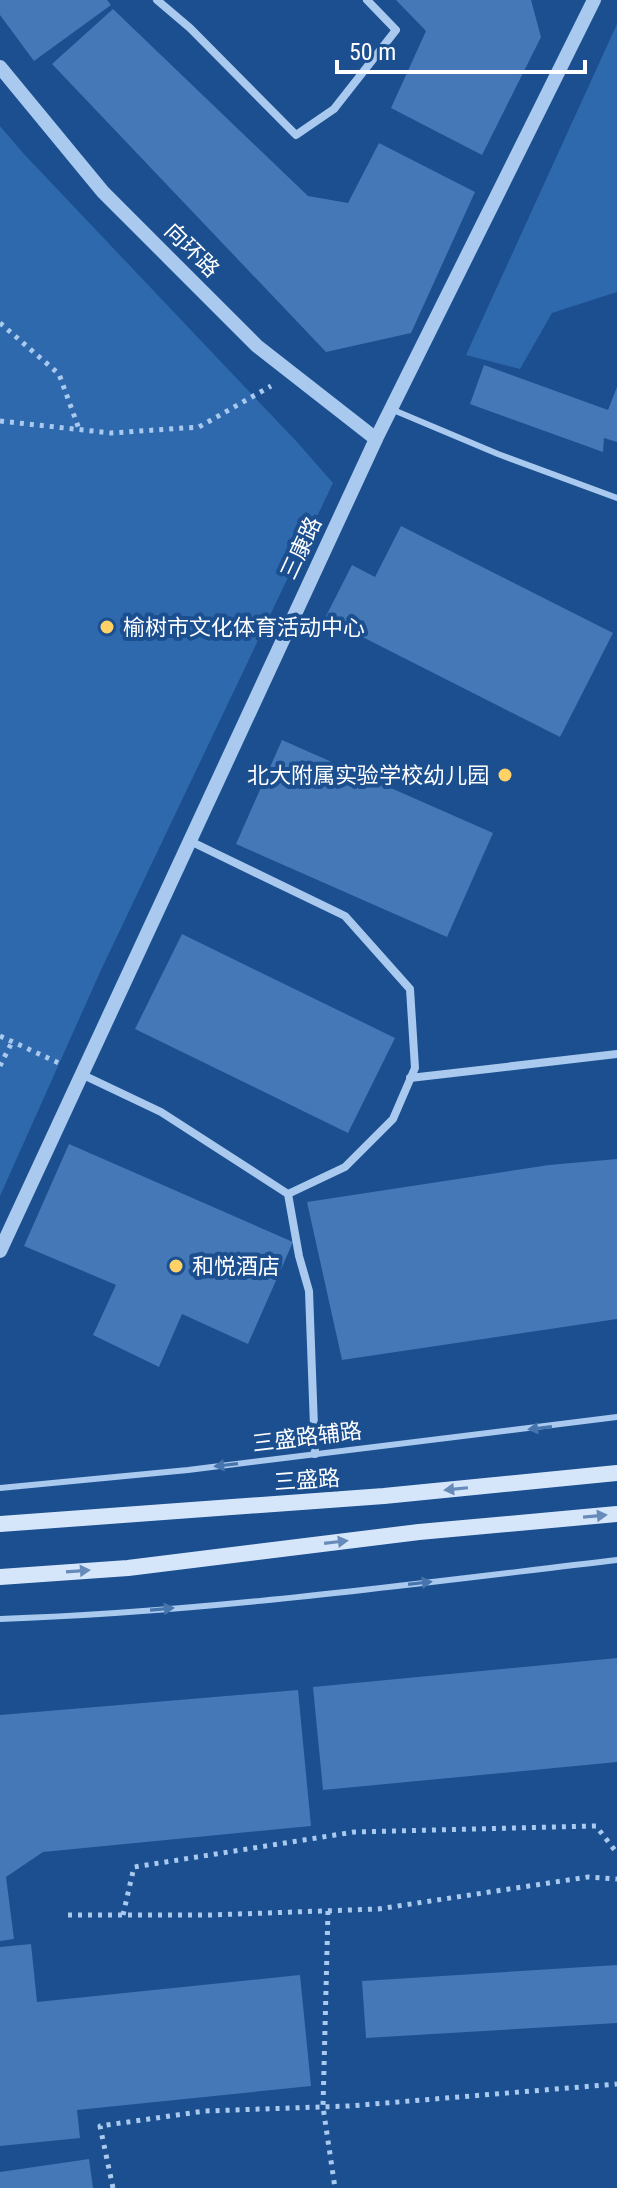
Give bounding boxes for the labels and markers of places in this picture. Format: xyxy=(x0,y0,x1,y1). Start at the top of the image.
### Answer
place label: 榆树市文化体育活动中心 xyxy=(123,615,365,640)
marker: 榆树市文化体育活动中心 xyxy=(98,618,116,636)
place label: 北大附属实验学校幼儿园 xyxy=(247,763,489,788)
marker: 北大附属实验学校幼儿园 xyxy=(496,766,514,784)
place label: 和悦酒店 xyxy=(192,1254,280,1279)
marker: 和悦酒店 xyxy=(167,1257,185,1275)

